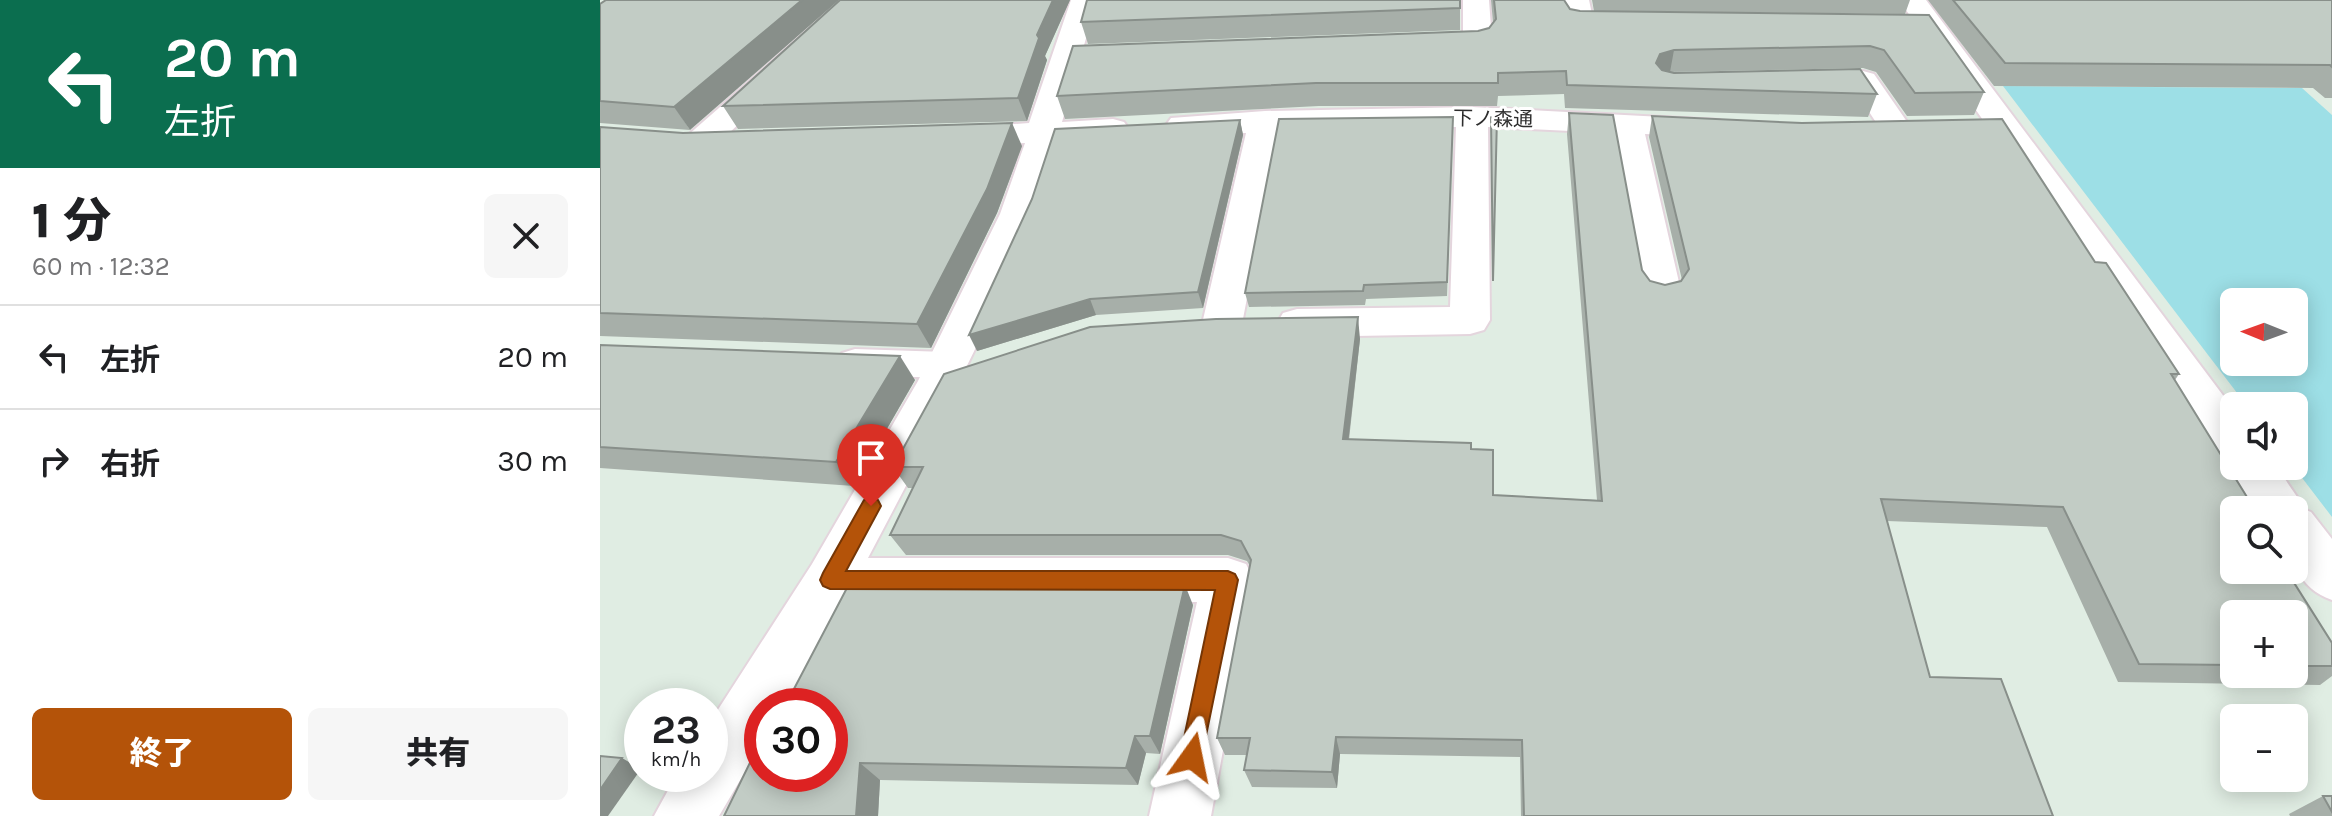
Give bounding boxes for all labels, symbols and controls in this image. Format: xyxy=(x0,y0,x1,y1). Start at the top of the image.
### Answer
text: 20 m xyxy=(164,25,301,90)
icon: left xyxy=(32,32,136,136)
text: 左折 xyxy=(164,101,236,143)
street label: 下ノ森通 xyxy=(1453,107,1533,131)
text: 1 分 xyxy=(32,193,111,249)
button: close xyxy=(484,194,568,278)
text: 60 m · 12:32 xyxy=(32,251,170,282)
north arrow xyxy=(2220,288,2308,376)
map controls xyxy=(2220,288,2308,792)
icon: left xyxy=(32,335,76,379)
text: 20 m xyxy=(498,339,568,375)
text: 左折 xyxy=(100,342,160,378)
button: sound xyxy=(2220,392,2308,480)
pin xyxy=(837,424,905,506)
icon: arrive xyxy=(849,436,893,480)
icon: right xyxy=(32,439,76,483)
text: 30 m xyxy=(497,443,568,479)
text: 右折 xyxy=(100,446,160,482)
button: search xyxy=(2220,496,2308,584)
button: + xyxy=(2220,600,2308,688)
speed limit sign: 30 xyxy=(744,688,848,792)
button: − xyxy=(2220,704,2308,792)
text: 23 xyxy=(651,706,701,753)
button: 終了 xyxy=(32,708,292,800)
button: 共有 xyxy=(308,708,568,800)
position arrow xyxy=(1150,715,1234,799)
text: km/h xyxy=(651,748,701,771)

